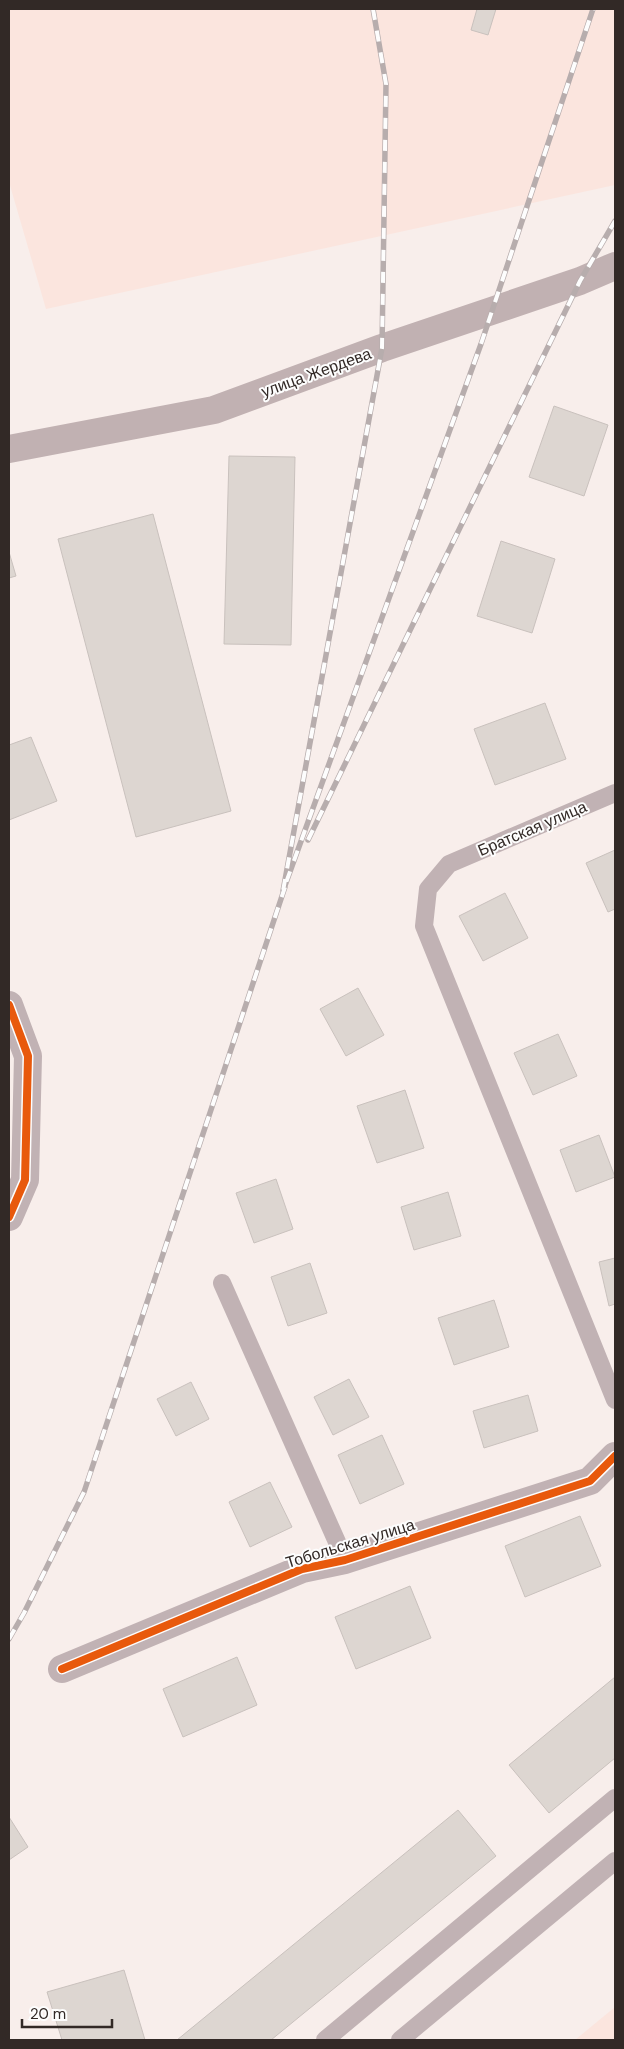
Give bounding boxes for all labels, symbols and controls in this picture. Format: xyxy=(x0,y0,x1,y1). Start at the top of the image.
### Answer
street label: улица Жердева xyxy=(258,343,374,402)
street label: Братская улица xyxy=(475,796,590,861)
street label: Тобольская улица xyxy=(283,1514,417,1573)
scale bar xyxy=(22,1996,112,2028)
text: 20 m xyxy=(30,2004,66,2024)

